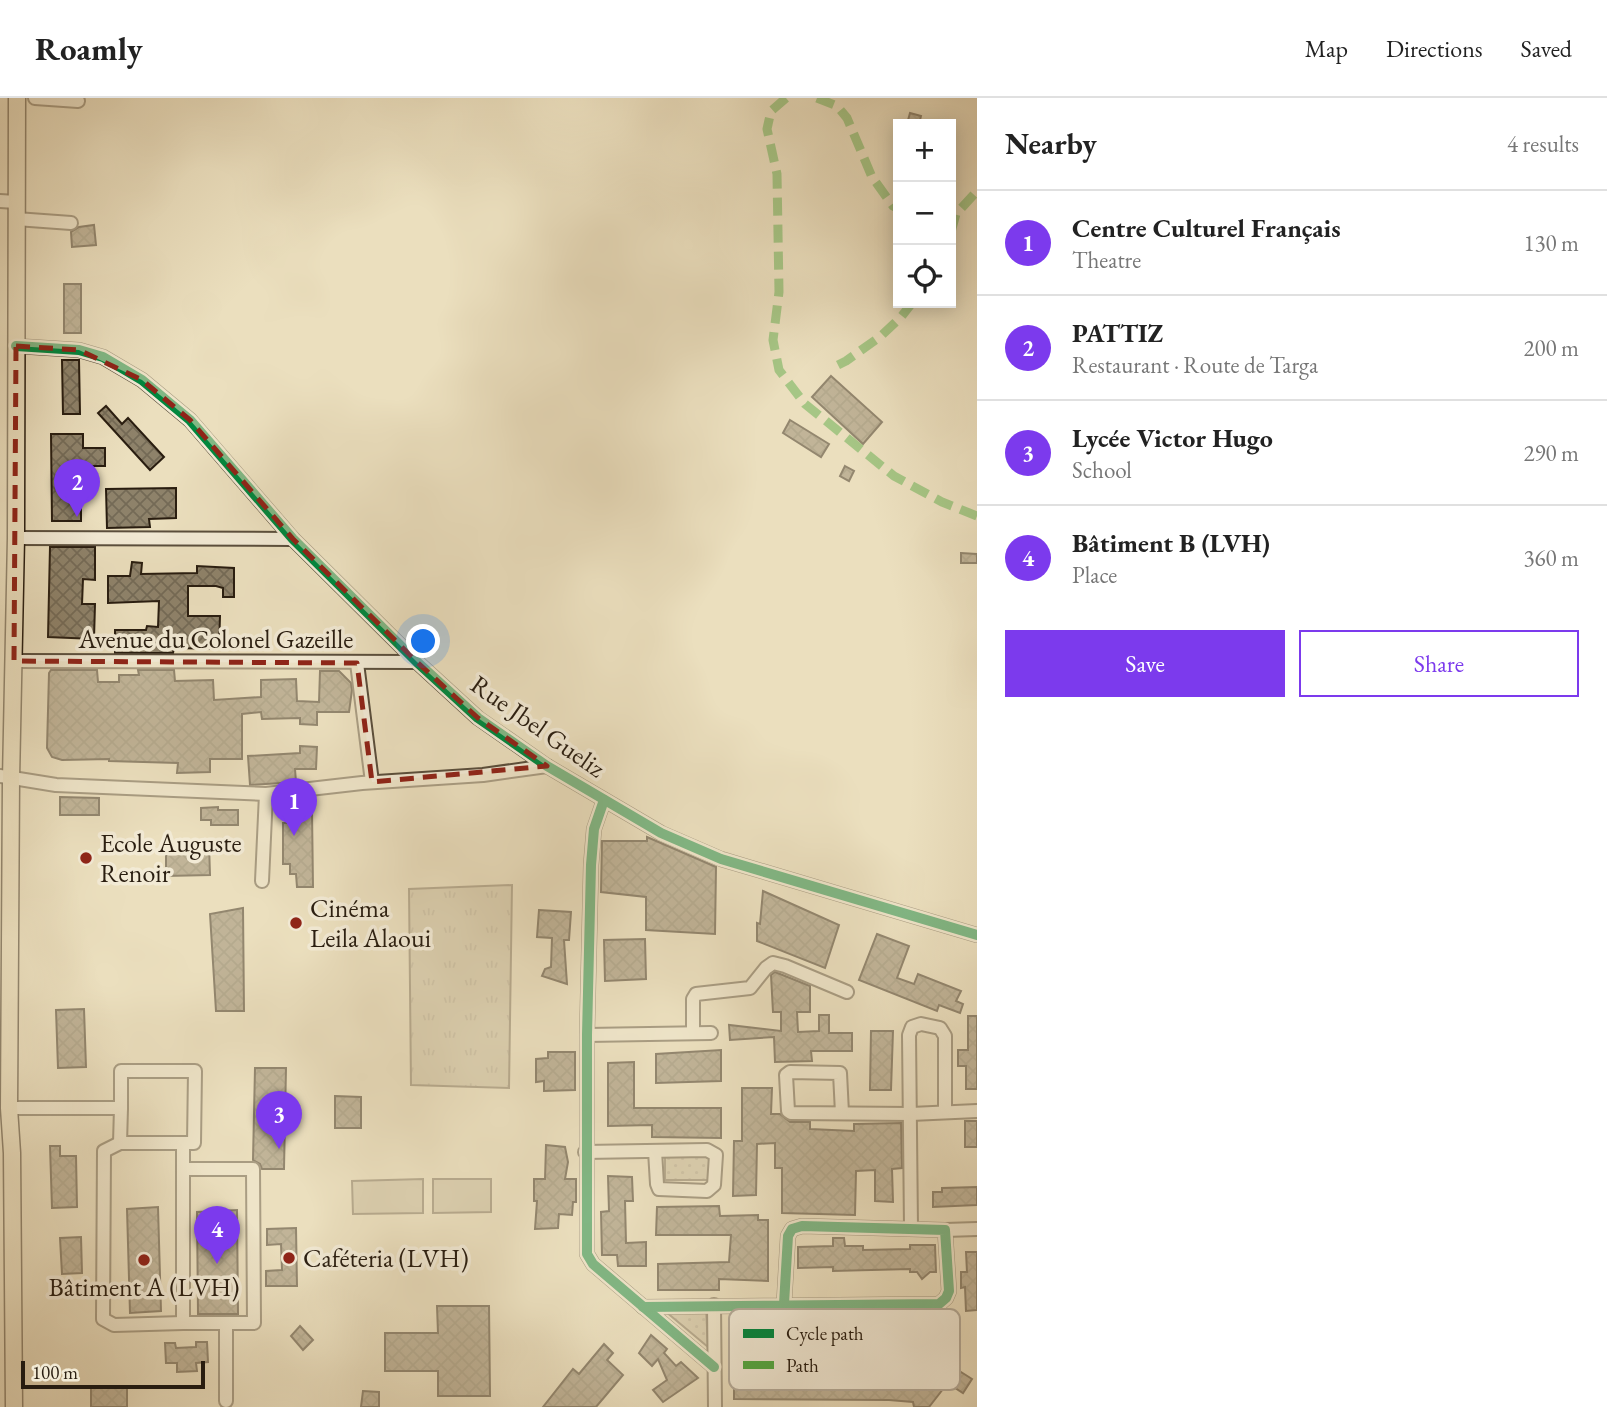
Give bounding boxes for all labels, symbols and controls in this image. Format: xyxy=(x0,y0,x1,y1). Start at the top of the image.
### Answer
text: Roamly xyxy=(35,27,143,70)
text: Map xyxy=(1305,33,1348,64)
text: Directions xyxy=(1386,33,1483,64)
text: Saved xyxy=(1521,33,1572,64)
map controls xyxy=(893,119,956,308)
button: + xyxy=(893,119,956,182)
text: Nearby xyxy=(1005,124,1097,163)
text: 4 results xyxy=(1507,129,1579,159)
button: − xyxy=(893,182,956,245)
text: Centre Culturel Français xyxy=(1072,211,1341,245)
text: 1 xyxy=(1022,228,1034,258)
text: 130 m xyxy=(1523,228,1579,258)
button: locate xyxy=(893,245,956,308)
text: Theatre xyxy=(1072,245,1141,275)
text: PATTIZ xyxy=(1072,316,1163,350)
text: 2 xyxy=(1022,333,1034,363)
text: 200 m xyxy=(1523,333,1579,363)
text: Restaurant · Route de Targa xyxy=(1072,350,1318,380)
text: Lycée Victor Hugo xyxy=(1072,421,1273,455)
text: 3 xyxy=(1022,438,1034,468)
text: 290 m xyxy=(1523,438,1579,468)
text: School xyxy=(1072,455,1132,485)
pin: 2 xyxy=(54,459,100,517)
text: Bâtiment B (LVH) xyxy=(1072,526,1270,560)
text: 4 xyxy=(1022,543,1034,573)
text: 360 m xyxy=(1523,543,1579,573)
text: Place xyxy=(1072,560,1117,590)
street label: Avenue du Colonel Gazeille xyxy=(78,622,353,656)
your location xyxy=(406,624,440,658)
button: Save xyxy=(1005,630,1285,697)
button: Share xyxy=(1299,630,1579,697)
street label: Rue Jbel Gueliz xyxy=(464,667,612,785)
pin: 1 xyxy=(271,778,317,836)
place label: Ecole Auguste Renoir xyxy=(100,826,242,890)
marker: Ecole Auguste Renoir xyxy=(78,850,94,866)
place label: Cinéma Leila Alaoui xyxy=(310,891,431,955)
marker: Cinéma Leila Alaoui xyxy=(288,915,304,931)
pin: 3 xyxy=(256,1091,302,1149)
pin: 4 xyxy=(194,1206,240,1264)
place label: Caféteria (LVH) xyxy=(303,1241,469,1275)
marker: Caféteria (LVH) xyxy=(281,1250,297,1266)
marker: Bâtiment A (LVH) xyxy=(136,1252,152,1268)
place label: Bâtiment A (LVH) xyxy=(49,1270,239,1304)
legend xyxy=(729,1309,960,1390)
text: Cycle path xyxy=(786,1321,864,1346)
text: Path xyxy=(786,1353,819,1378)
scale bar xyxy=(21,1358,205,1390)
text: 100 m xyxy=(32,1360,78,1385)

